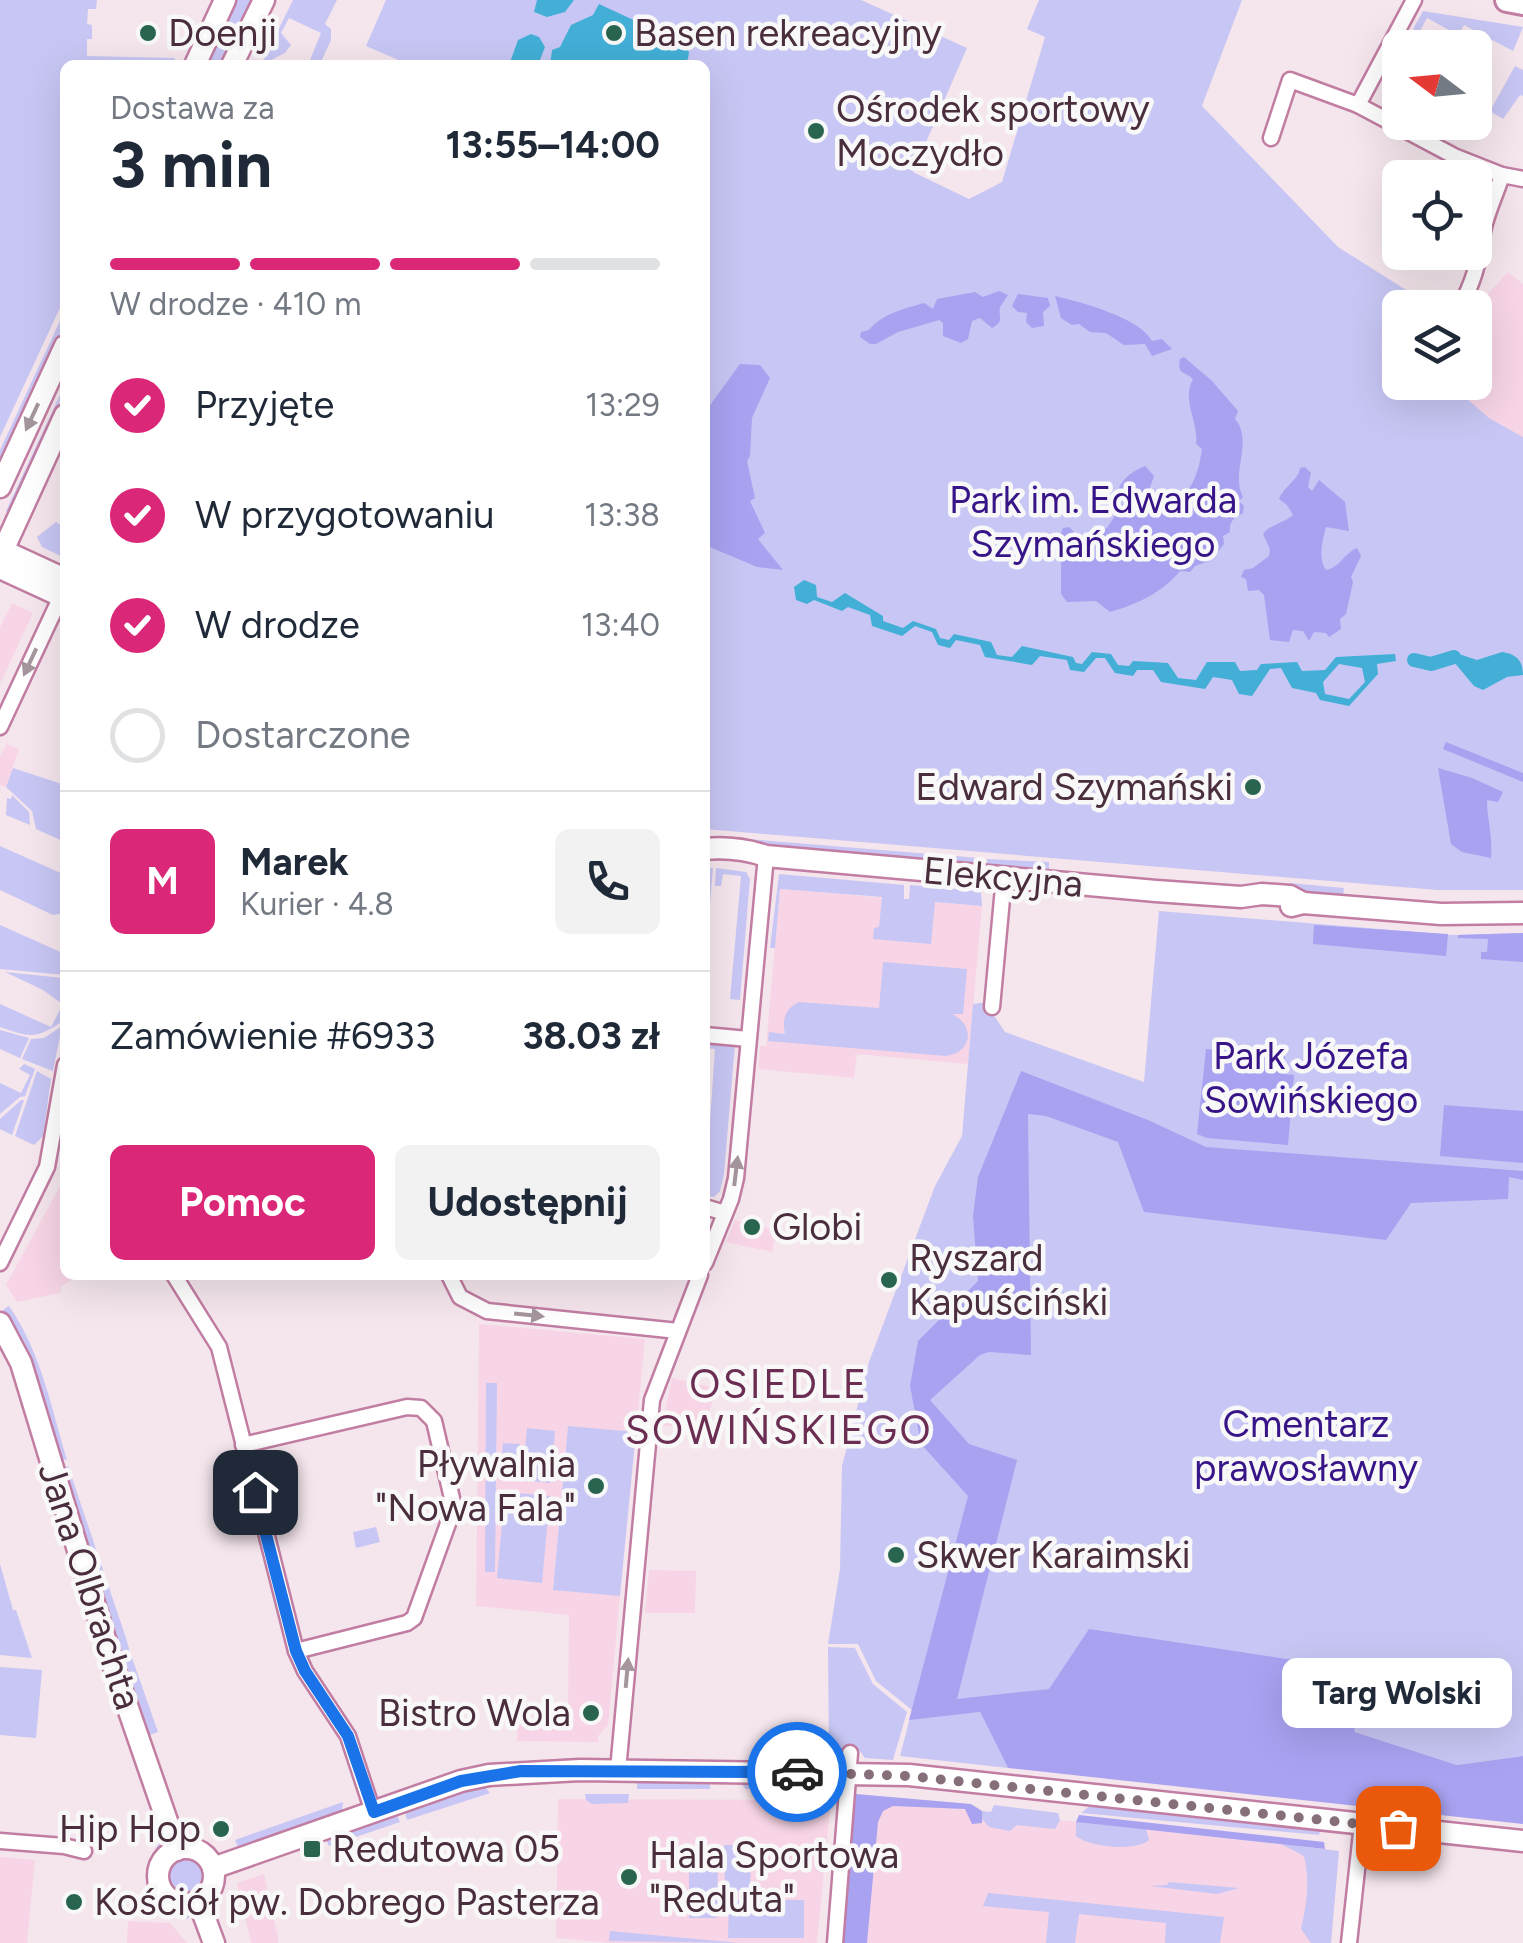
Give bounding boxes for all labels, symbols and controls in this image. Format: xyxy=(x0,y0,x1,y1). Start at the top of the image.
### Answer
place label: Doenji xyxy=(168,10,277,56)
place label: Basen rekreacyjny xyxy=(634,10,942,56)
marker: Doenji xyxy=(137,22,159,44)
marker: Basen rekreacyjny xyxy=(603,22,625,44)
north arrow xyxy=(1382,30,1492,140)
map controls xyxy=(1382,30,1492,400)
place label: Ośrodek sportowy Moczydło xyxy=(836,86,1150,176)
text: Dostawa za xyxy=(110,89,275,127)
marker: Ośrodek sportowy Moczydło xyxy=(805,120,827,142)
text: 13:55–14:00 xyxy=(446,122,660,168)
text: 3 min xyxy=(110,125,272,203)
button: locate xyxy=(1382,160,1492,270)
text: W drodze · 410 m xyxy=(110,285,361,323)
button: layers xyxy=(1382,290,1492,400)
icon: check xyxy=(110,378,165,433)
text: Przyjęte xyxy=(195,382,334,428)
text: 13:29 xyxy=(585,386,660,424)
one-way arrow xyxy=(24,403,41,432)
park label: Park im. Edwarda Szymańskiego xyxy=(949,477,1237,567)
icon: check xyxy=(110,488,165,543)
text: W przygotowaniu xyxy=(195,492,494,538)
text: 13:38 xyxy=(584,496,660,534)
icon: check xyxy=(110,598,165,653)
text: W drodze xyxy=(195,602,360,648)
text: 13:40 xyxy=(581,606,660,644)
one-way arrow xyxy=(22,647,39,676)
text: Dostarczone xyxy=(195,712,411,758)
place label: Edward Szymański xyxy=(915,764,1233,810)
marker: Edward Szymański xyxy=(1242,776,1264,798)
button: phone xyxy=(555,829,660,934)
text: Marek xyxy=(240,839,349,885)
street label: Elekcyjna xyxy=(921,847,1085,907)
text: M xyxy=(146,858,179,904)
text: Kurier · 4.8 xyxy=(240,885,394,923)
text: Zamówienie #6933 xyxy=(110,1013,435,1059)
text: 38.03 zł xyxy=(522,1013,660,1059)
park label: Park Józefa Sowińskiego xyxy=(1204,1033,1418,1123)
button: Pomoc xyxy=(110,1145,375,1260)
button: Udostępnij xyxy=(395,1145,660,1260)
one-way arrow xyxy=(728,1155,744,1186)
place label: Globi xyxy=(772,1204,862,1250)
marker: Globi xyxy=(741,1216,763,1238)
place label: Ryszard Kapuściński xyxy=(909,1235,1108,1325)
marker: Ryszard Kapuściński xyxy=(878,1269,900,1291)
one-way arrow xyxy=(513,1307,545,1323)
district label: OSIEDLE SOWIŃSKIEGO xyxy=(625,1360,933,1454)
park label: Cmentarz prawosławny xyxy=(1194,1401,1418,1491)
place label: Pływalnia "Nowa Fala" xyxy=(375,1441,576,1531)
pin xyxy=(213,1450,298,1535)
street label: Jana Olbrachta xyxy=(28,1457,152,1715)
icon: home xyxy=(228,1465,283,1520)
marker: Pływalnia "Nowa Fala" xyxy=(585,1475,607,1497)
place label: Skwer Karaimski xyxy=(916,1532,1191,1578)
marker: Skwer Karaimski xyxy=(885,1544,907,1566)
one-way arrow xyxy=(620,1657,636,1689)
callout: Targ Wolski xyxy=(1283,1658,1513,1728)
text: Targ Wolski xyxy=(1312,1674,1482,1712)
place label: Bistro Wola xyxy=(378,1690,571,1736)
marker: Bistro Wola xyxy=(580,1702,602,1724)
courier xyxy=(747,1722,847,1822)
icon: car xyxy=(770,1745,825,1800)
pin xyxy=(1356,1786,1441,1871)
icon: bag xyxy=(1371,1801,1426,1856)
place label: Hip Hop xyxy=(59,1806,201,1852)
marker: Hip Hop xyxy=(210,1818,232,1840)
place label: Redutowa 05 xyxy=(332,1826,560,1872)
place label: Hala Sportowa "Reduta" xyxy=(649,1832,899,1922)
marker: Redutowa 05 xyxy=(301,1838,323,1860)
marker: Hala Sportowa "Reduta" xyxy=(618,1866,640,1888)
place label: Kościół pw. Dobrego Pasterza xyxy=(94,1879,600,1925)
marker: Kościół pw. Dobrego Pasterza xyxy=(63,1891,85,1913)

